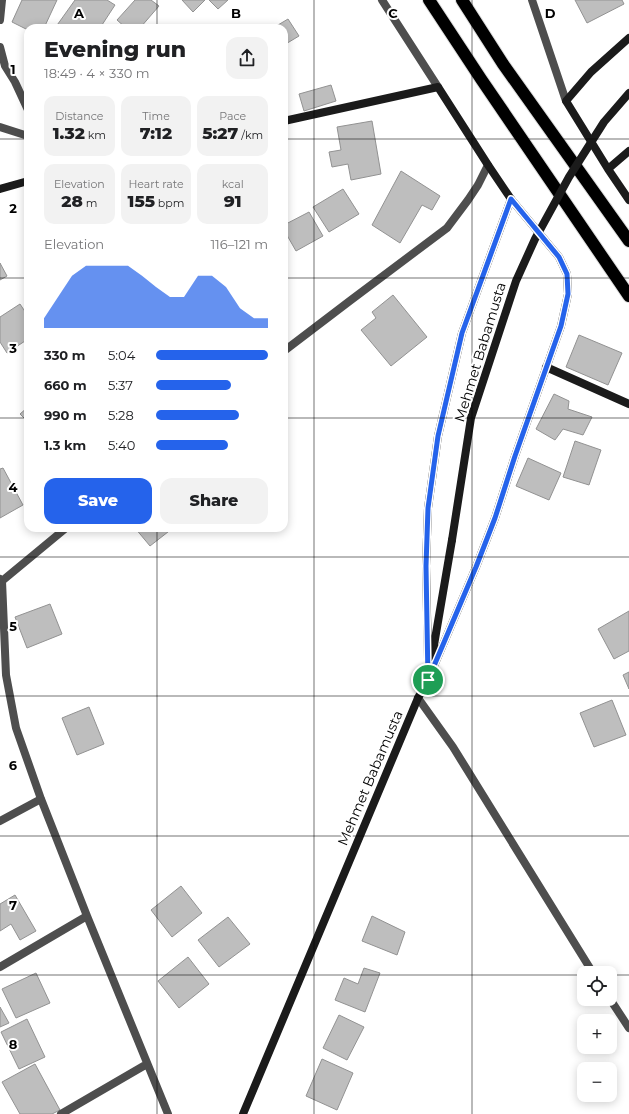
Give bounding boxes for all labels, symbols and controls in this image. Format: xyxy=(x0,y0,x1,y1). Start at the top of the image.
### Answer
text: A xyxy=(73,5,85,21)
text: B xyxy=(231,5,241,21)
text: C xyxy=(388,5,398,21)
text: D xyxy=(545,5,556,21)
text: Evening run xyxy=(44,36,186,63)
button: share xyxy=(226,37,268,79)
text: 1 xyxy=(10,61,16,77)
text: 18:49 · 4 × 330 m xyxy=(44,65,150,81)
text: Distance xyxy=(55,109,103,123)
text: Time xyxy=(142,109,170,123)
text: Pace xyxy=(219,109,246,123)
text: 1.32 xyxy=(53,123,85,143)
text: 7:12 xyxy=(140,123,172,143)
text: 5:27 xyxy=(202,123,238,143)
text: km xyxy=(85,128,106,142)
text: /km xyxy=(238,128,263,142)
text: Elevation xyxy=(54,177,105,191)
text: Heart rate xyxy=(128,177,184,191)
text: kcal xyxy=(222,177,244,191)
text: 28 xyxy=(61,191,83,211)
text: 155 xyxy=(128,191,155,211)
text: 91 xyxy=(224,191,242,211)
text: m xyxy=(83,196,97,210)
text: bpm xyxy=(155,196,184,210)
text: 2 xyxy=(9,200,17,216)
text: Elevation xyxy=(44,236,104,252)
text: 116–121 m xyxy=(210,236,268,252)
street label: Mehmet Babamusta xyxy=(450,280,510,424)
text: 3 xyxy=(8,340,17,356)
text: 330 m xyxy=(44,347,85,363)
text: 5:04 xyxy=(108,347,135,363)
text: 660 m xyxy=(44,377,87,393)
text: 5:37 xyxy=(108,377,133,393)
text: 990 m xyxy=(44,407,87,423)
text: 5:28 xyxy=(108,407,134,423)
text: 1.3 km xyxy=(44,437,86,453)
text: 5:40 xyxy=(108,437,135,453)
button: Save xyxy=(44,478,152,524)
button: Share xyxy=(160,478,268,524)
text: 4 xyxy=(9,479,18,495)
text: 5 xyxy=(9,618,17,634)
pin xyxy=(411,663,445,697)
icon: arrive xyxy=(417,669,439,691)
street label: Mehmet Babamusta xyxy=(333,708,407,848)
text: 6 xyxy=(9,757,18,773)
text: 7 xyxy=(9,897,17,913)
map controls xyxy=(577,966,617,1102)
button: locate xyxy=(577,966,617,1006)
button: + xyxy=(577,1014,617,1054)
text: 8 xyxy=(9,1036,18,1052)
button: − xyxy=(577,1062,617,1102)

